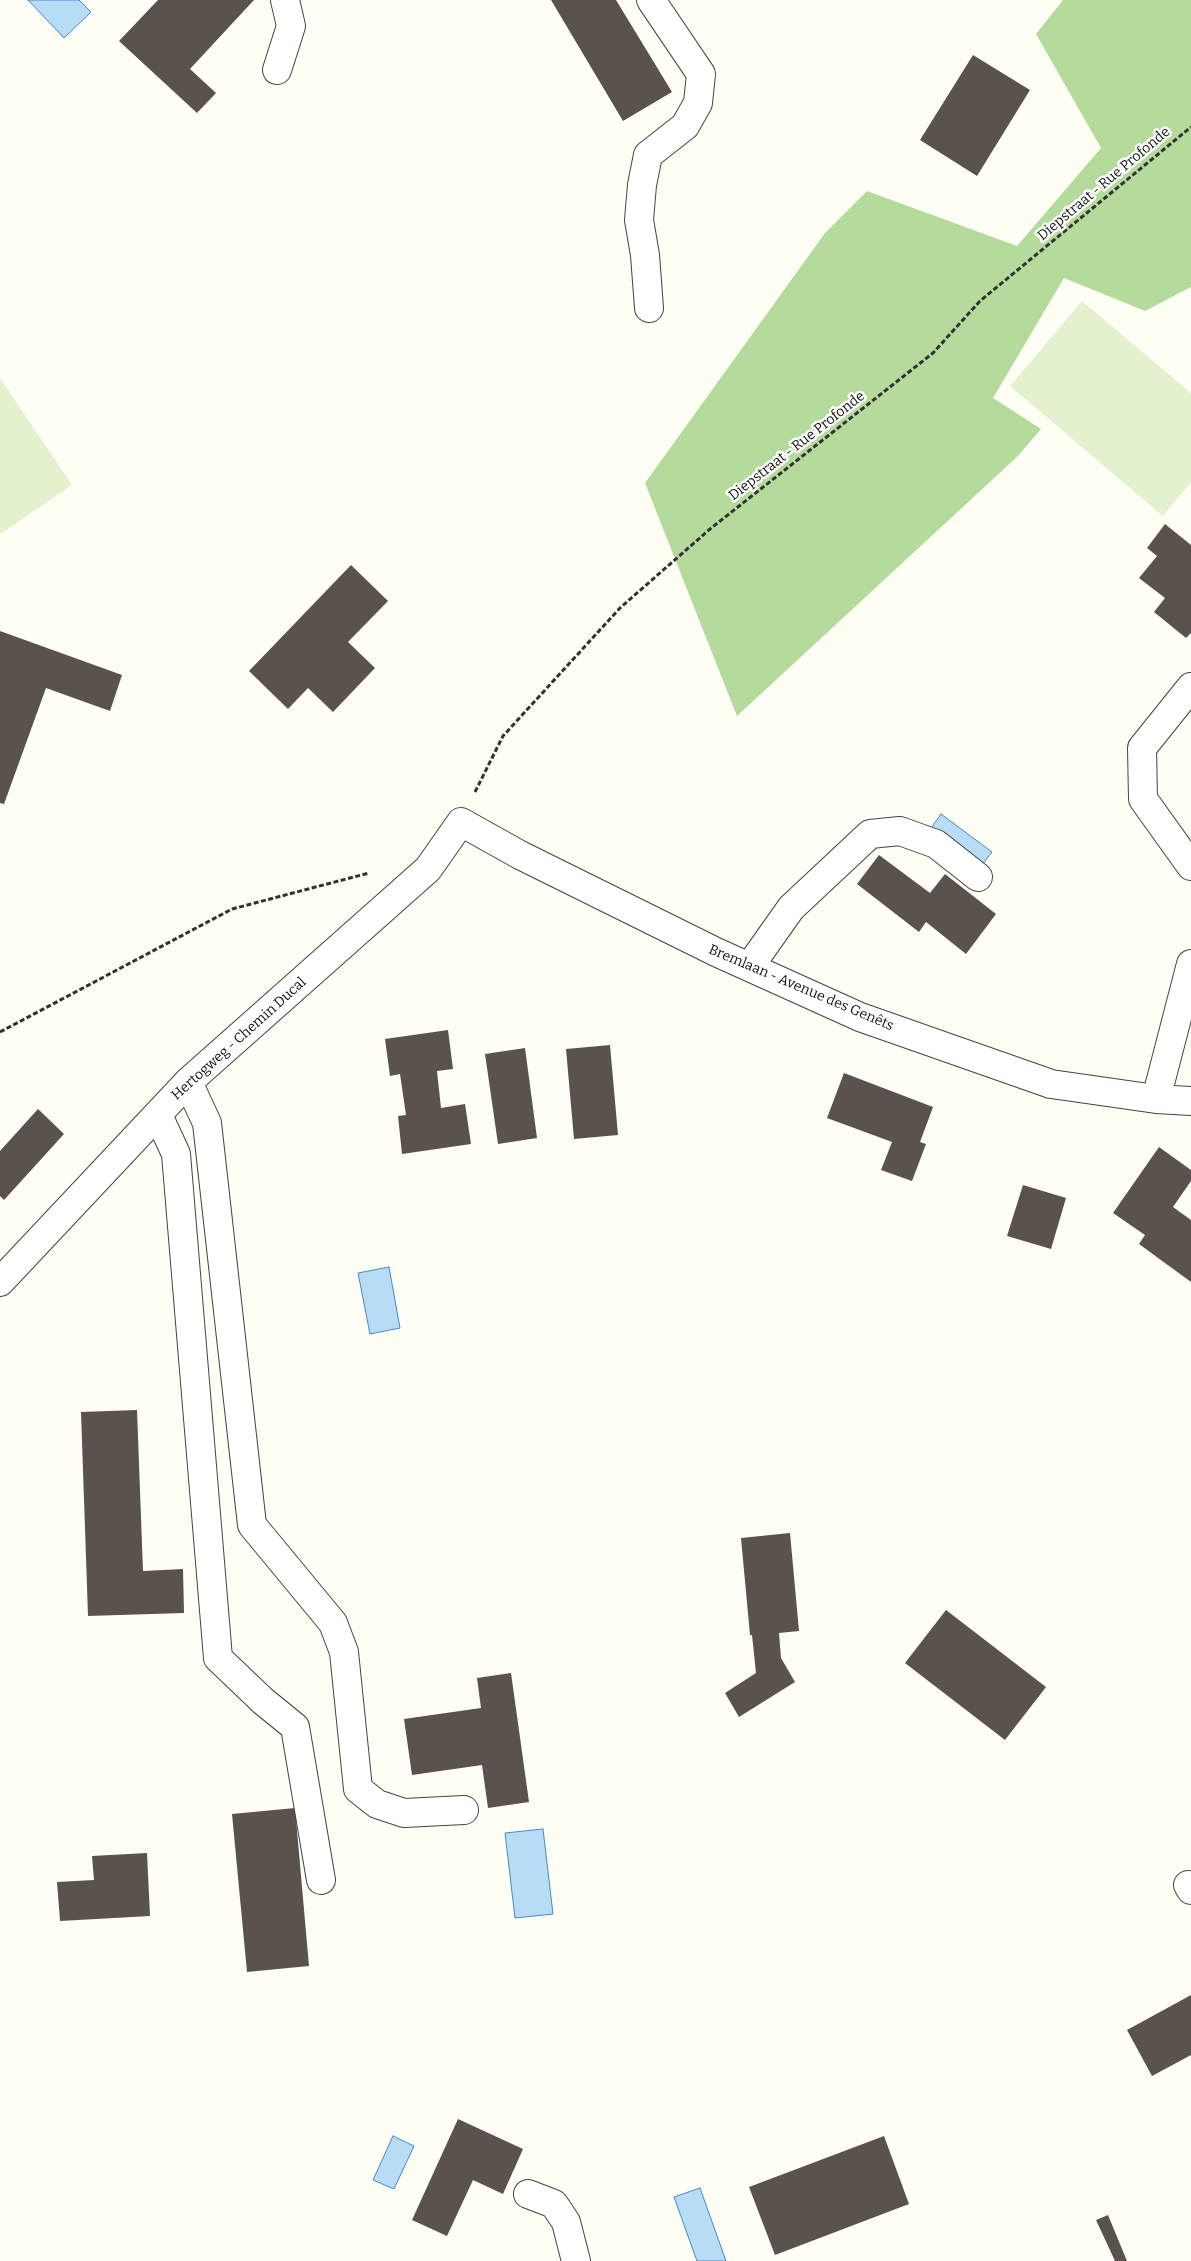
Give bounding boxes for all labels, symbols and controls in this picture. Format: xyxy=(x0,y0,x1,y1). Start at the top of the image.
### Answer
street label: Diepstraat - Rue Profonde xyxy=(1034,124,1174,244)
street label: Diepstraat - Rue Profonde xyxy=(726,388,868,504)
street label: Bremlaan - Avenue des Genêts xyxy=(706,941,896,1035)
street label: Hertogweg - Chemin Ducal xyxy=(168,974,310,1104)

